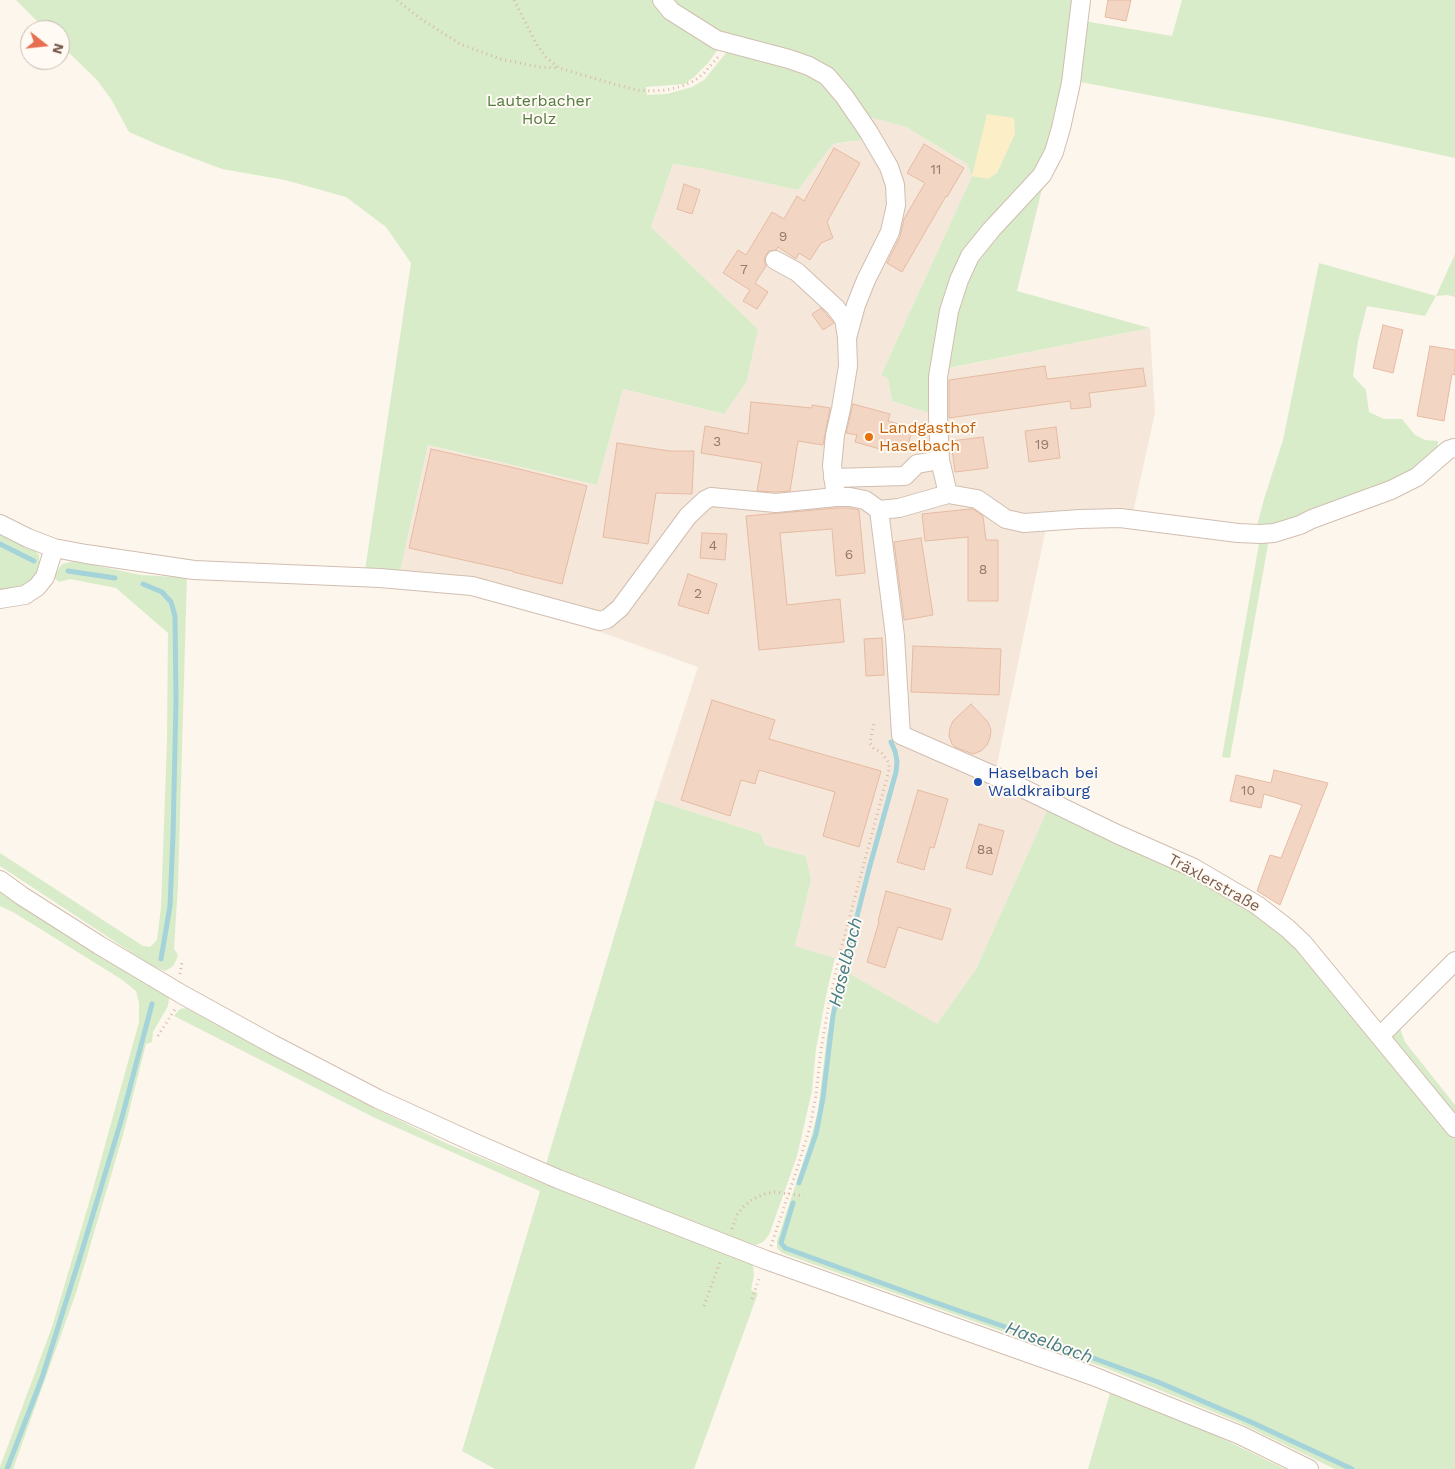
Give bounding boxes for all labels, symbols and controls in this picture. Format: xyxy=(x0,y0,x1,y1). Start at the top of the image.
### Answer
north arrow xyxy=(20,20,70,70)
text: N xyxy=(49,42,68,56)
park label: Lauterbacher Holz xyxy=(487,91,591,129)
house number: 11 xyxy=(931,162,941,178)
house number: 9 xyxy=(779,229,787,245)
house number: 7 xyxy=(740,262,748,278)
place label: Landgasthof Haselbach xyxy=(879,418,976,456)
marker: Landgasthof Haselbach xyxy=(863,431,875,443)
house number: 3 xyxy=(713,434,721,450)
house number: 19 xyxy=(1035,437,1049,453)
house number: 4 xyxy=(709,538,717,554)
house number: 6 xyxy=(845,547,853,563)
house number: 8 xyxy=(979,562,987,578)
house number: 2 xyxy=(694,586,702,602)
place label: Haselbach bei Waldkraiburg xyxy=(988,763,1098,801)
marker: Haselbach bei Waldkraiburg xyxy=(972,776,984,788)
house number: 10 xyxy=(1241,783,1255,799)
house number: 8a xyxy=(977,842,993,858)
street label: Träxlerstraße xyxy=(1165,850,1263,916)
water label: Haselbach xyxy=(824,915,868,1009)
water label: Haselbach xyxy=(1002,1317,1096,1369)

